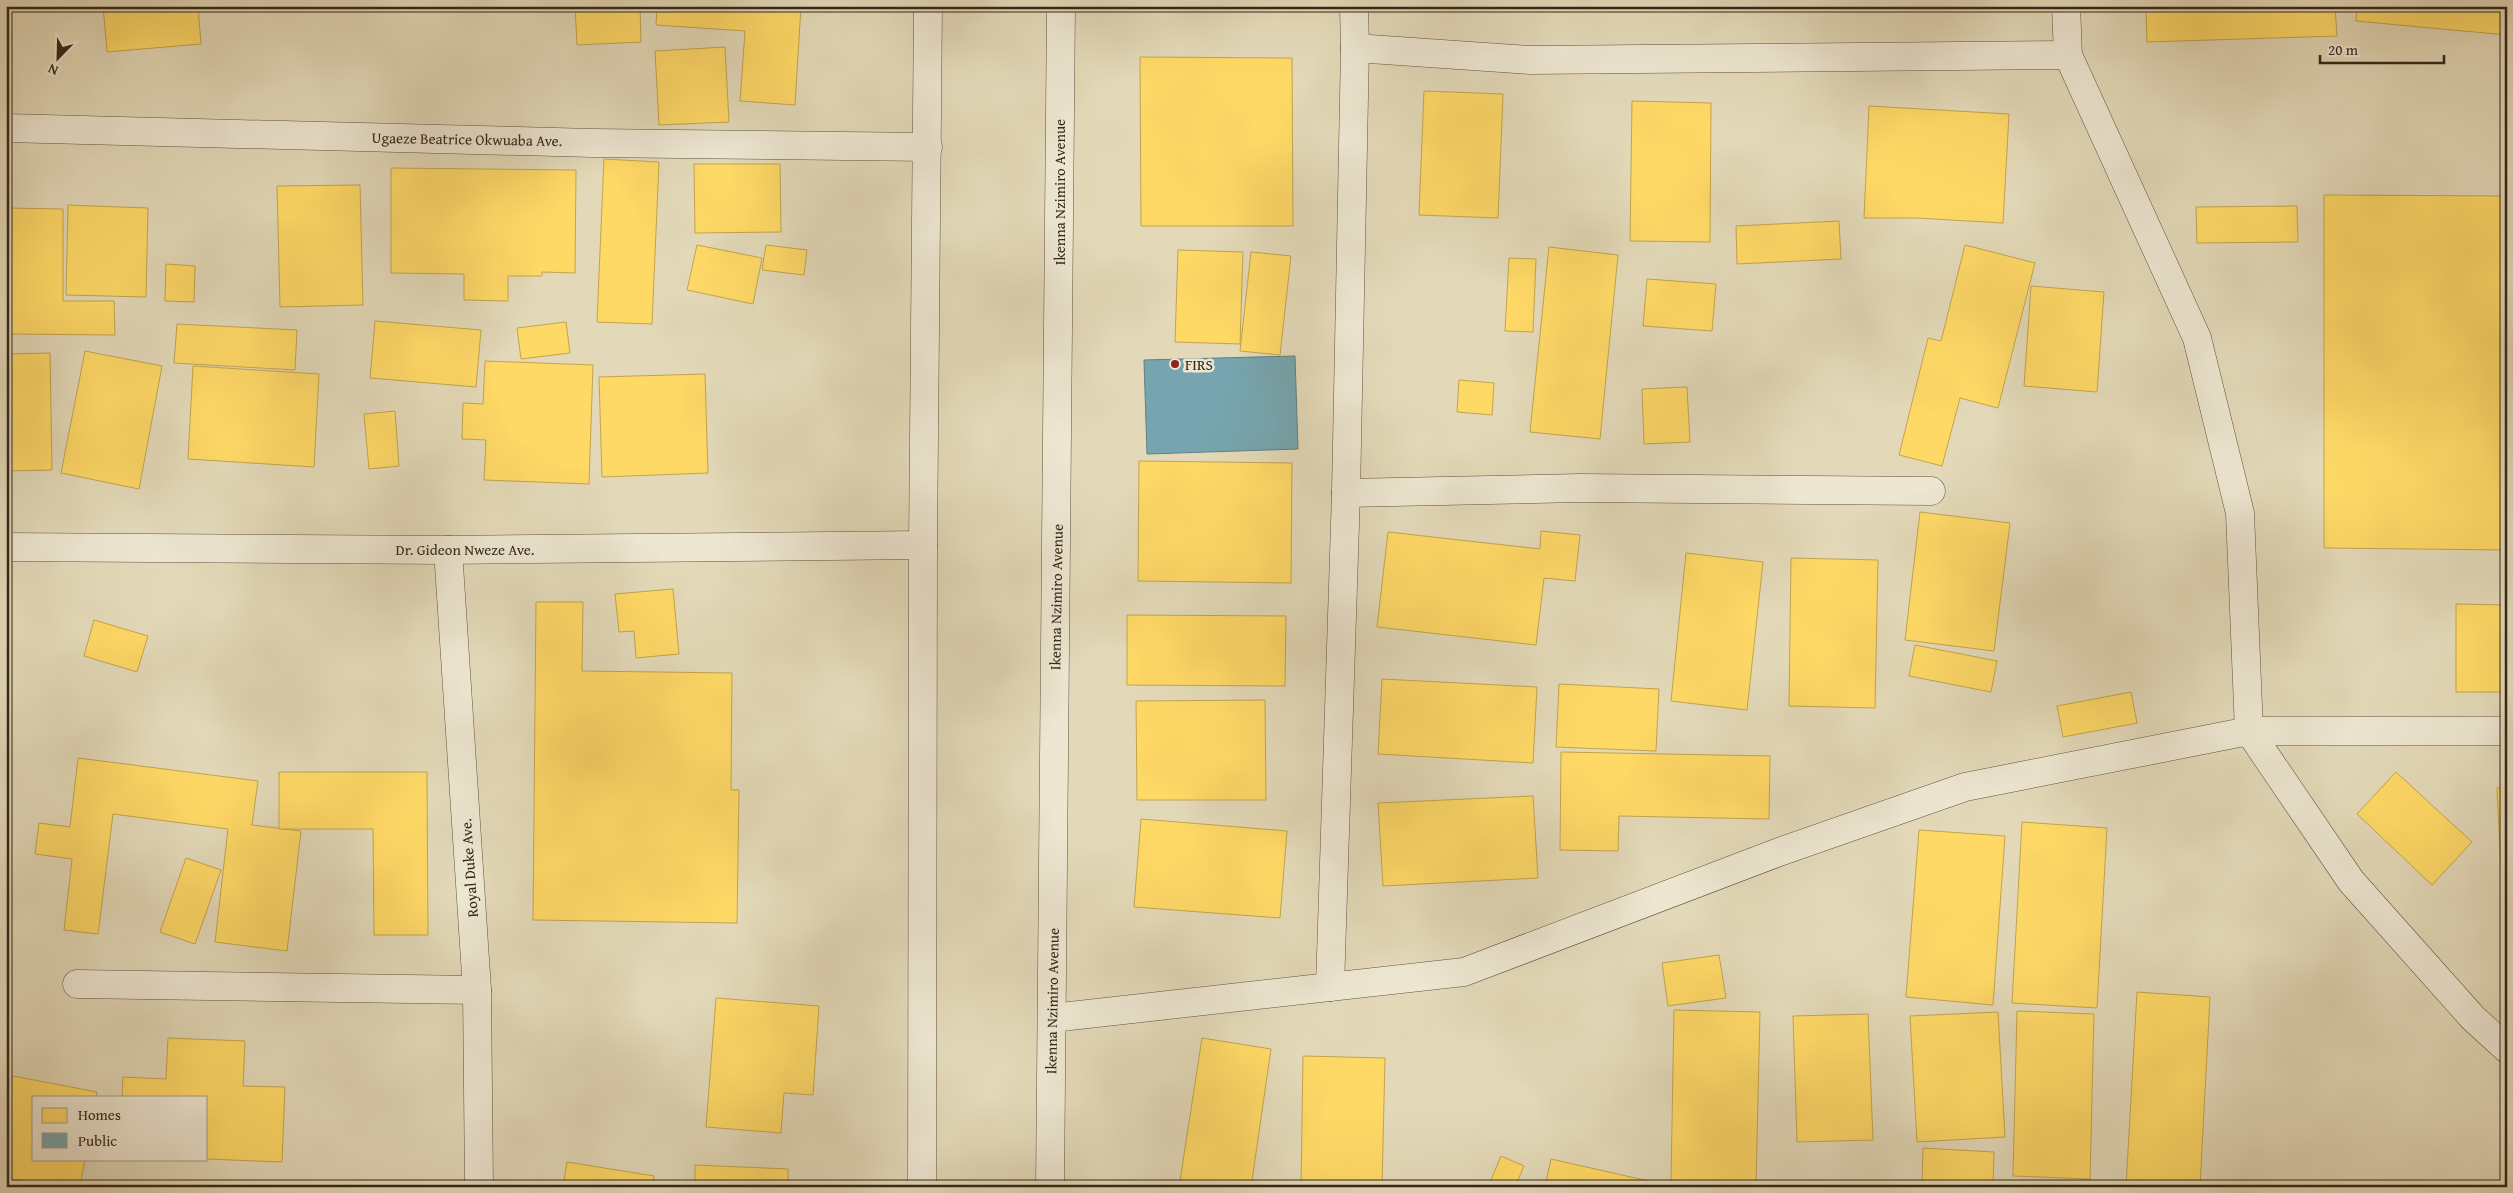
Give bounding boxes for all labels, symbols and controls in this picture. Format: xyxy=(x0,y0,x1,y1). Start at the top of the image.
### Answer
north arrow xyxy=(32,32,82,82)
scale bar xyxy=(2320,32,2444,64)
text: 20 m xyxy=(2328,39,2359,60)
text: N xyxy=(44,59,61,81)
street label: Ikenna Nzimiro Avenue xyxy=(1049,119,1070,265)
street label: Ugaeze Beatrice Okwuaba Ave. xyxy=(372,127,562,151)
place label: FIRS xyxy=(1185,354,1213,375)
marker: FIRS xyxy=(1169,358,1181,370)
street label: Ikenna Nzimiro Avenue xyxy=(1044,524,1068,670)
street label: Dr. Gideon Nweze Ave. xyxy=(396,539,534,560)
street label: Royal Duke Ave. xyxy=(455,818,483,918)
street label: Ikenna Nzimiro Avenue xyxy=(1040,928,1064,1074)
legend xyxy=(32,1096,208,1160)
text: Homes xyxy=(78,1104,121,1125)
text: Public xyxy=(78,1130,117,1151)

